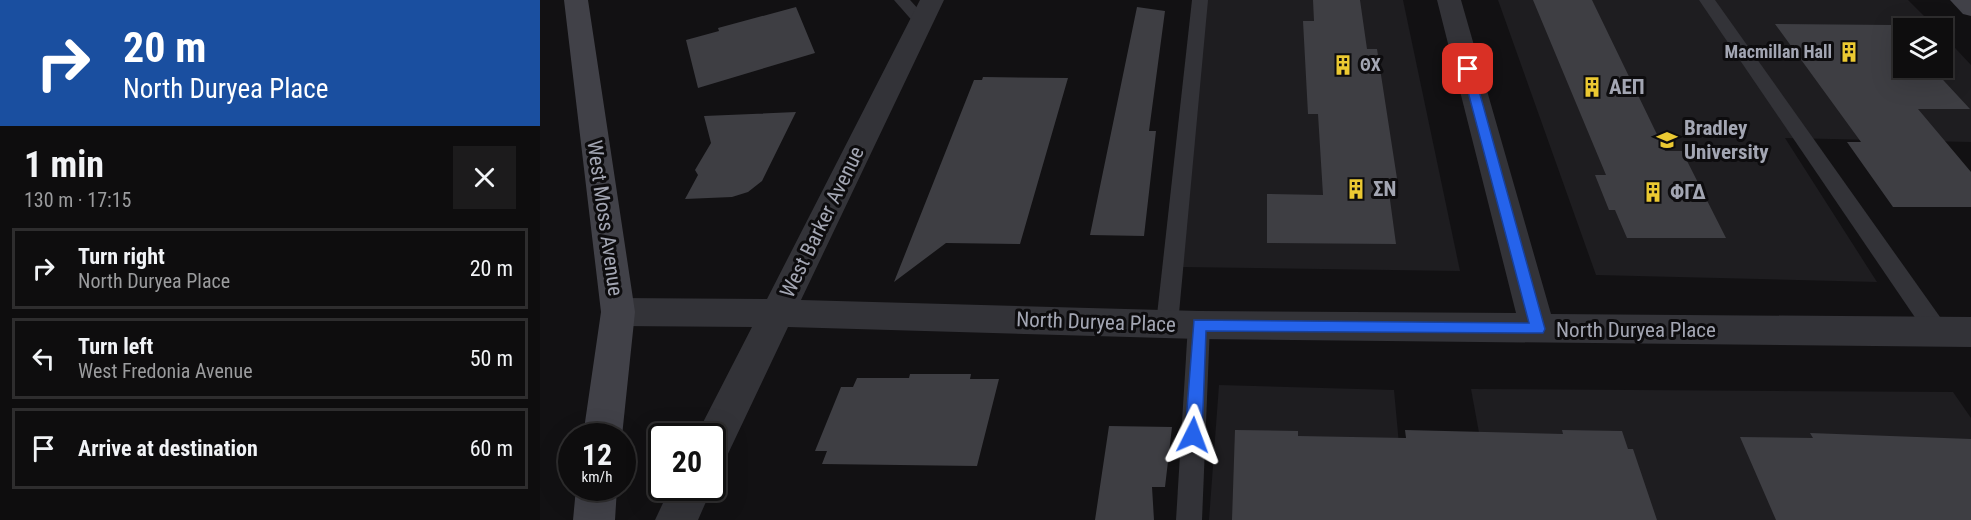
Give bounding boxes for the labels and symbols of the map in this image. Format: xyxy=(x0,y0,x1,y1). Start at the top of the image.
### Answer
building icon: Macmillan Hall xyxy=(1837,40,1861,64)
place label: Macmillan Hall xyxy=(1725,41,1832,62)
pin xyxy=(1442,43,1493,94)
building icon: ΘΧ xyxy=(1331,53,1355,77)
place label: ΘΧ xyxy=(1360,54,1381,75)
building icon: ΑΕΠ xyxy=(1580,75,1604,99)
place label: ΑΕΠ xyxy=(1609,75,1645,99)
place label: Bradley University xyxy=(1684,116,1769,164)
school or university icon: Bradley University xyxy=(1655,128,1679,152)
street label: West Moss Avenue xyxy=(582,139,628,298)
street label: West Barker Avenue xyxy=(775,143,869,301)
building icon: ΣΝ xyxy=(1344,177,1368,201)
place label: ΣΝ xyxy=(1373,177,1396,201)
building icon: ΦΓΔ xyxy=(1641,180,1665,204)
place label: ΦΓΔ xyxy=(1670,180,1706,204)
street label: North Duryea Place xyxy=(1016,307,1176,337)
street label: North Duryea Place xyxy=(1556,318,1716,342)
position arrow xyxy=(1161,403,1225,467)
speed limit sign: 20 xyxy=(648,423,726,501)

